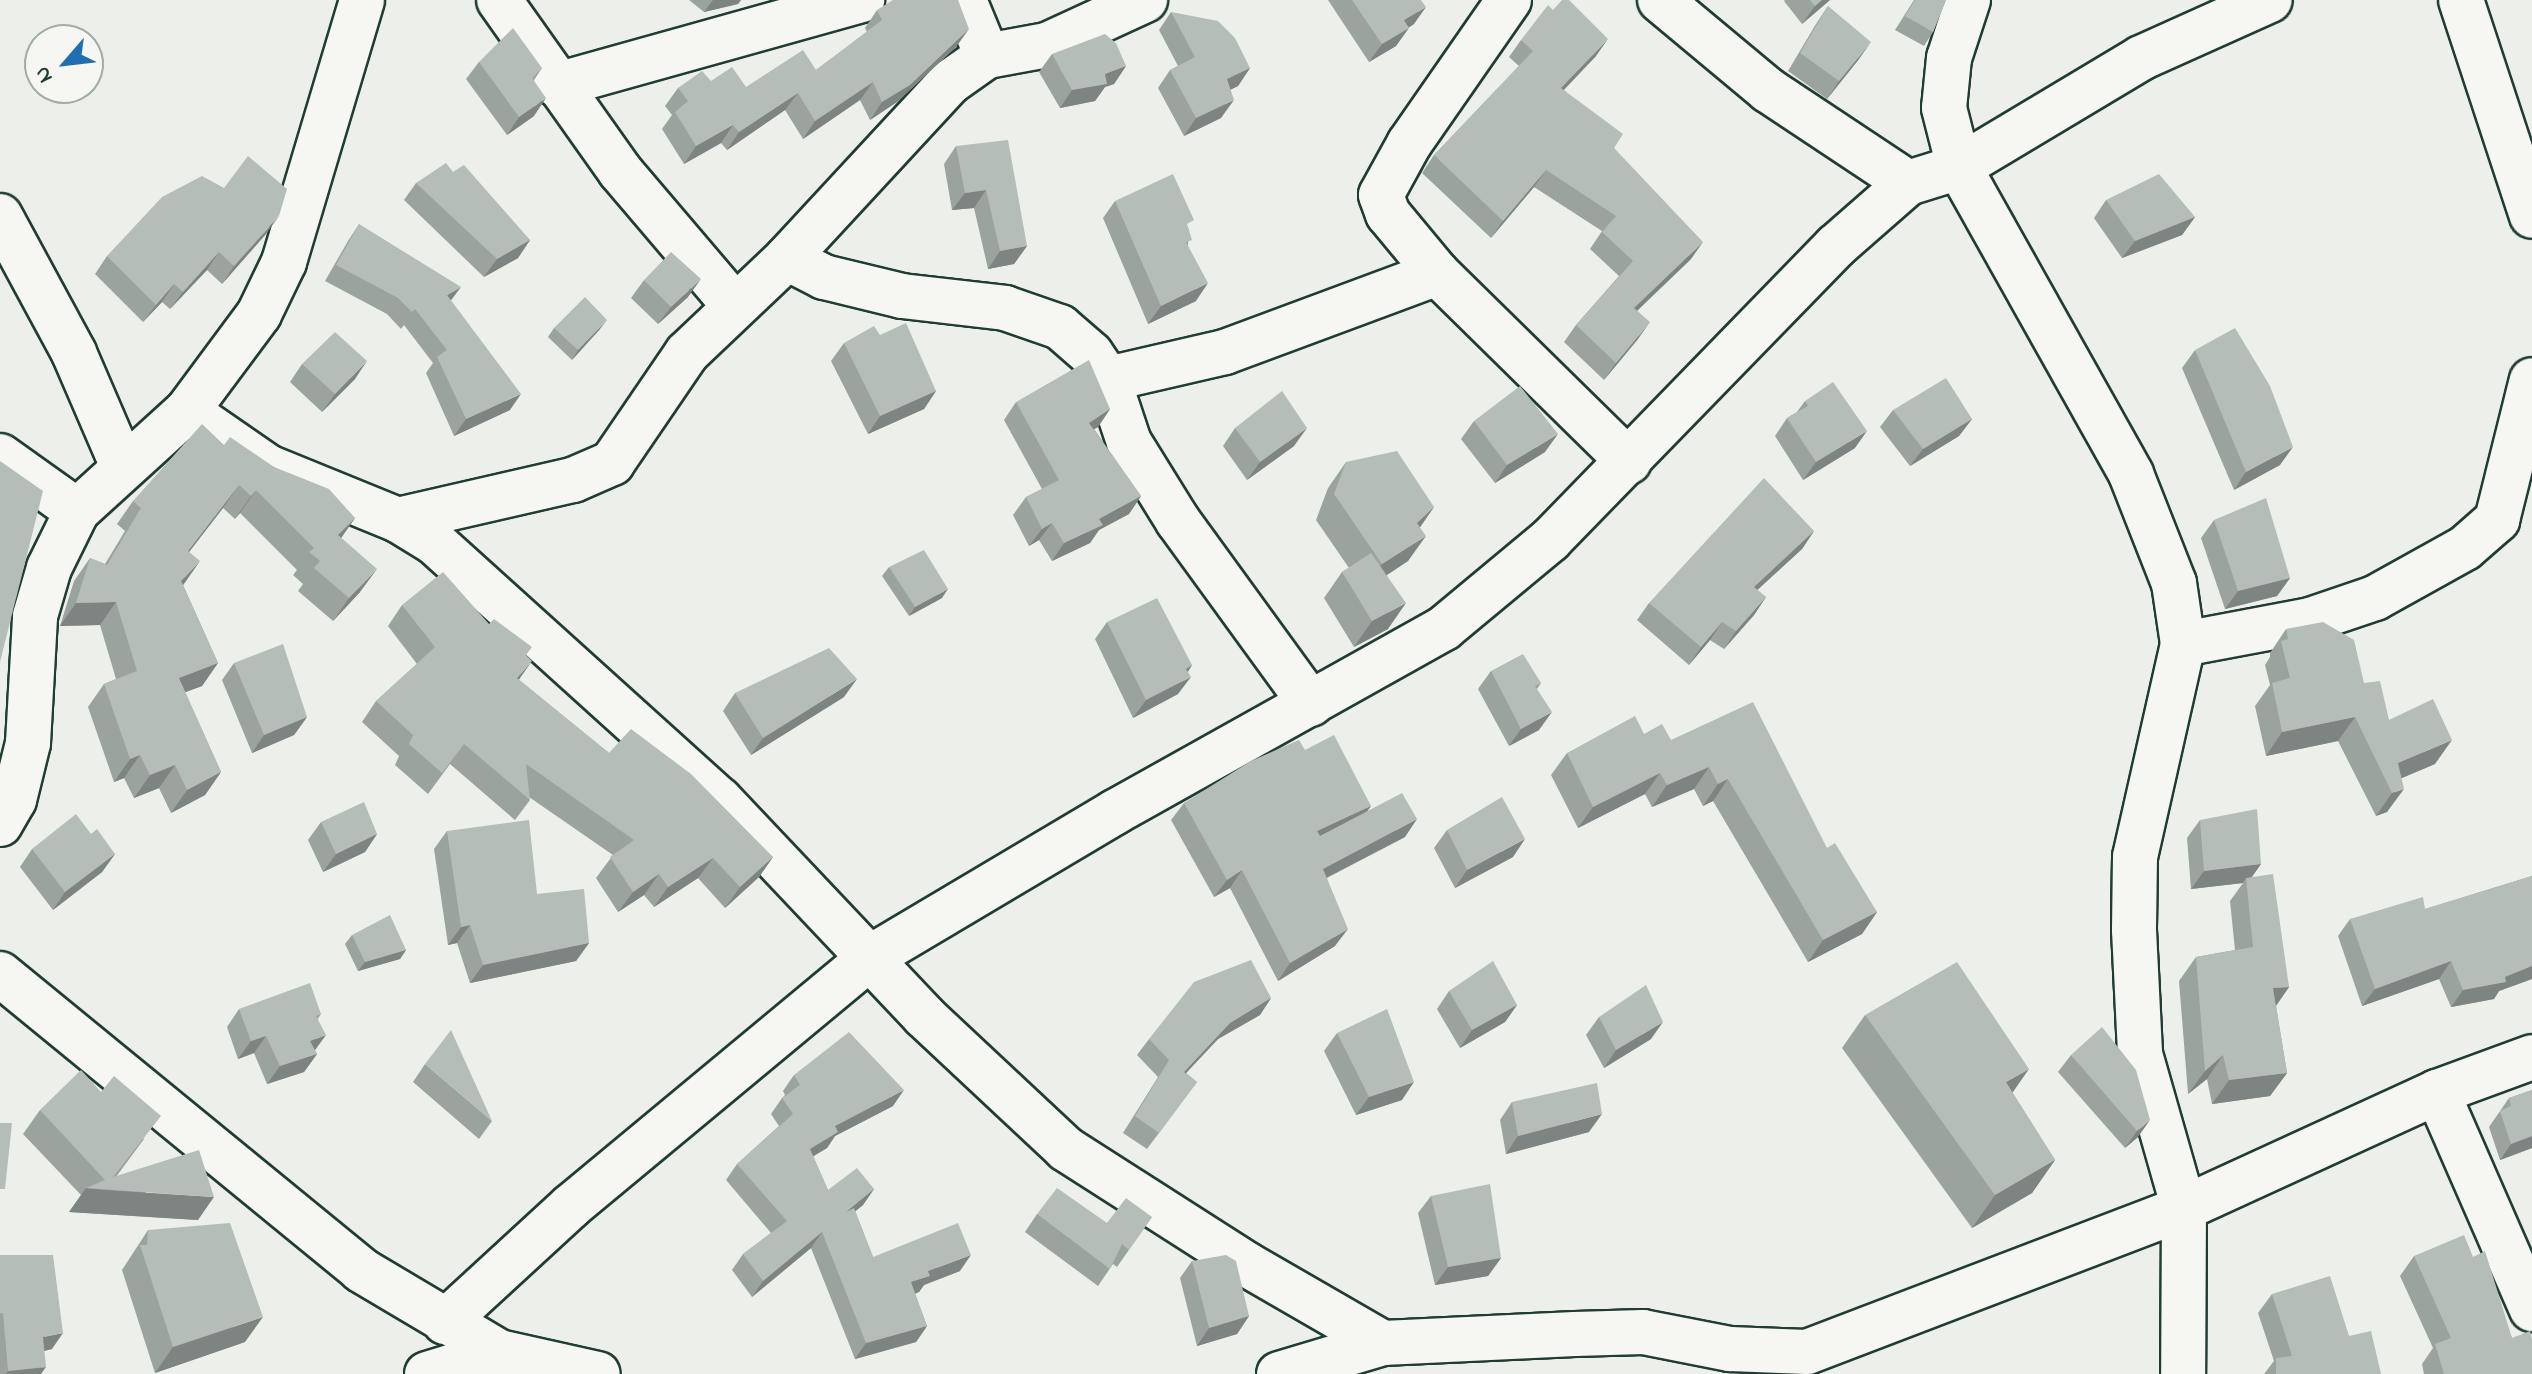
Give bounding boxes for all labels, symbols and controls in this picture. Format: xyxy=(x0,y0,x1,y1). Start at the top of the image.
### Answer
north arrow xyxy=(24,24,104,104)
text: N xyxy=(27,60,62,88)

